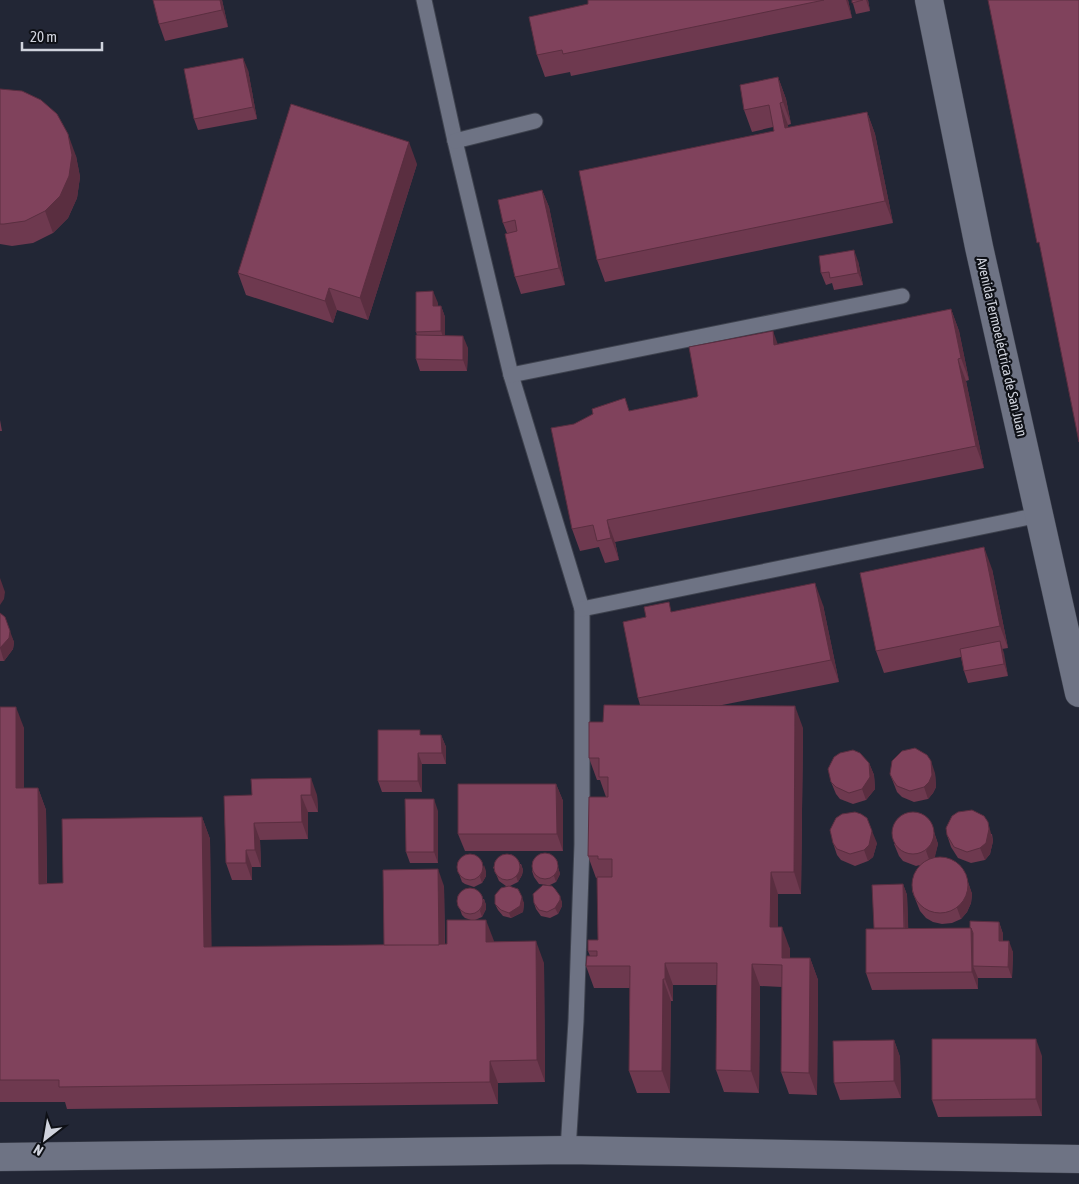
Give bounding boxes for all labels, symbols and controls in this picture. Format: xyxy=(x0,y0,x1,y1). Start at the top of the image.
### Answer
scale bar xyxy=(22,20,102,52)
text: 20 m xyxy=(30,28,57,45)
street label: Avenida Termoeléctrica de San Juan xyxy=(974,256,1030,438)
north arrow xyxy=(20,1114,70,1164)
text: N xyxy=(31,1141,46,1159)

